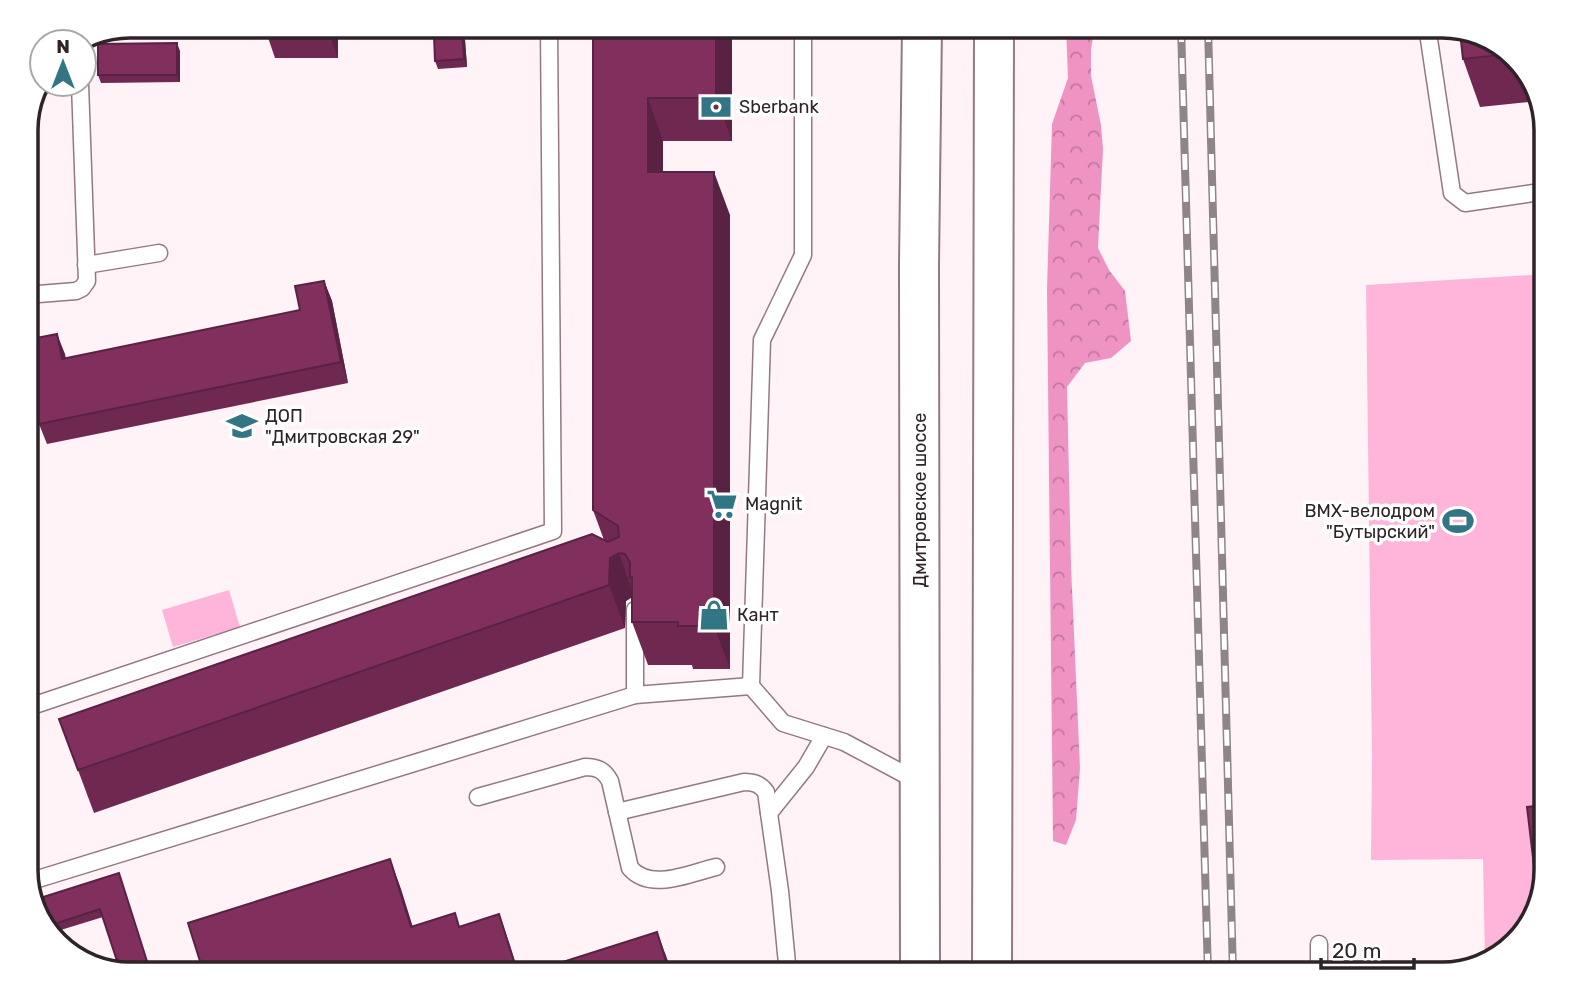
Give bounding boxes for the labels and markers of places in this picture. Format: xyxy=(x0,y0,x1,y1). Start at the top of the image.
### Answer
bank icon: Sberbank xyxy=(699,90,733,124)
place label: Sberbank xyxy=(739,96,819,118)
place label: ДОП "Дмитровская 29" xyxy=(265,405,420,448)
school or university icon: ДОП "Дмитровская 29" xyxy=(225,409,259,443)
supermarket icon: Magnit xyxy=(705,487,739,521)
place label: Magnit xyxy=(745,493,802,515)
place label: BMX-велодром "Бутырский" xyxy=(1304,500,1435,543)
sports icon: BMX-велодром "Бутырский" xyxy=(1441,504,1475,538)
shop icon: Кант xyxy=(697,598,731,632)
place label: Кант xyxy=(737,604,779,626)

